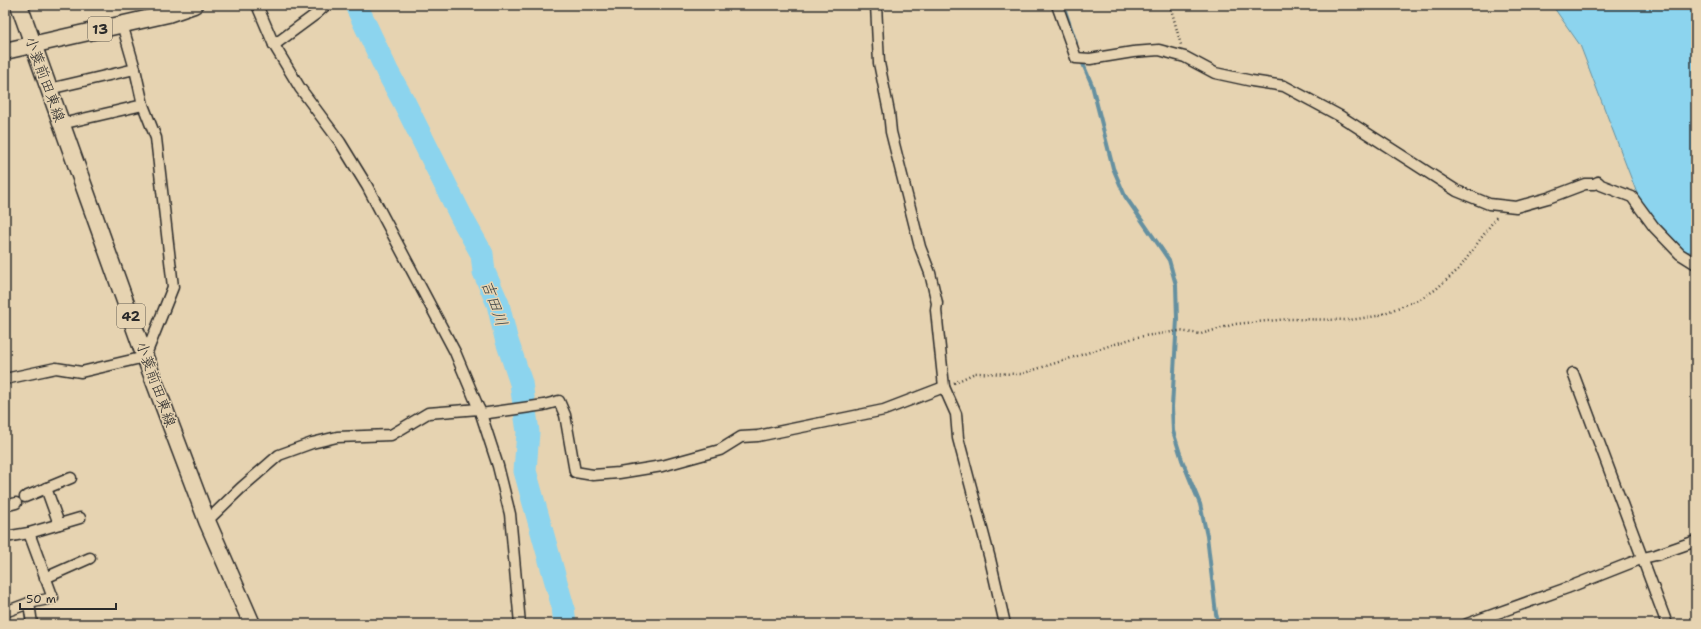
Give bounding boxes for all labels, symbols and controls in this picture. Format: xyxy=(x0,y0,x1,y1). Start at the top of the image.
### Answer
road number: 13 xyxy=(88,17,112,41)
street label: 小蓑前田東線 xyxy=(20,33,70,125)
water label: 吉田川 xyxy=(476,277,513,329)
road number: 42 xyxy=(117,304,145,328)
street label: 小蓑前田東線 xyxy=(131,338,181,430)
scale bar xyxy=(20,585,116,611)
text: 50 m xyxy=(26,591,56,607)

